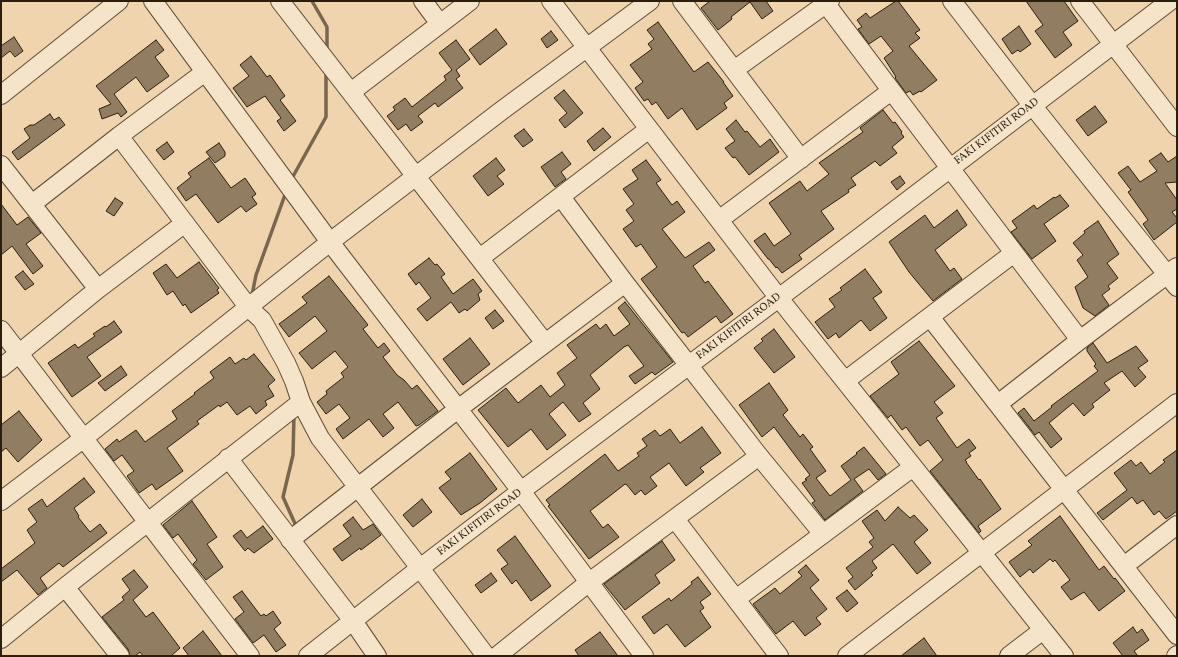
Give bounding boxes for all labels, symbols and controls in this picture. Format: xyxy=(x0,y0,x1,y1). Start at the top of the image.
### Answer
street label: FAKI KIFITIRI ROAD xyxy=(952,96,1042,168)
street label: FAKI KIFITIRI ROAD xyxy=(694,291,784,363)
street label: FAKI KIFITIRI ROAD xyxy=(435,487,525,559)

